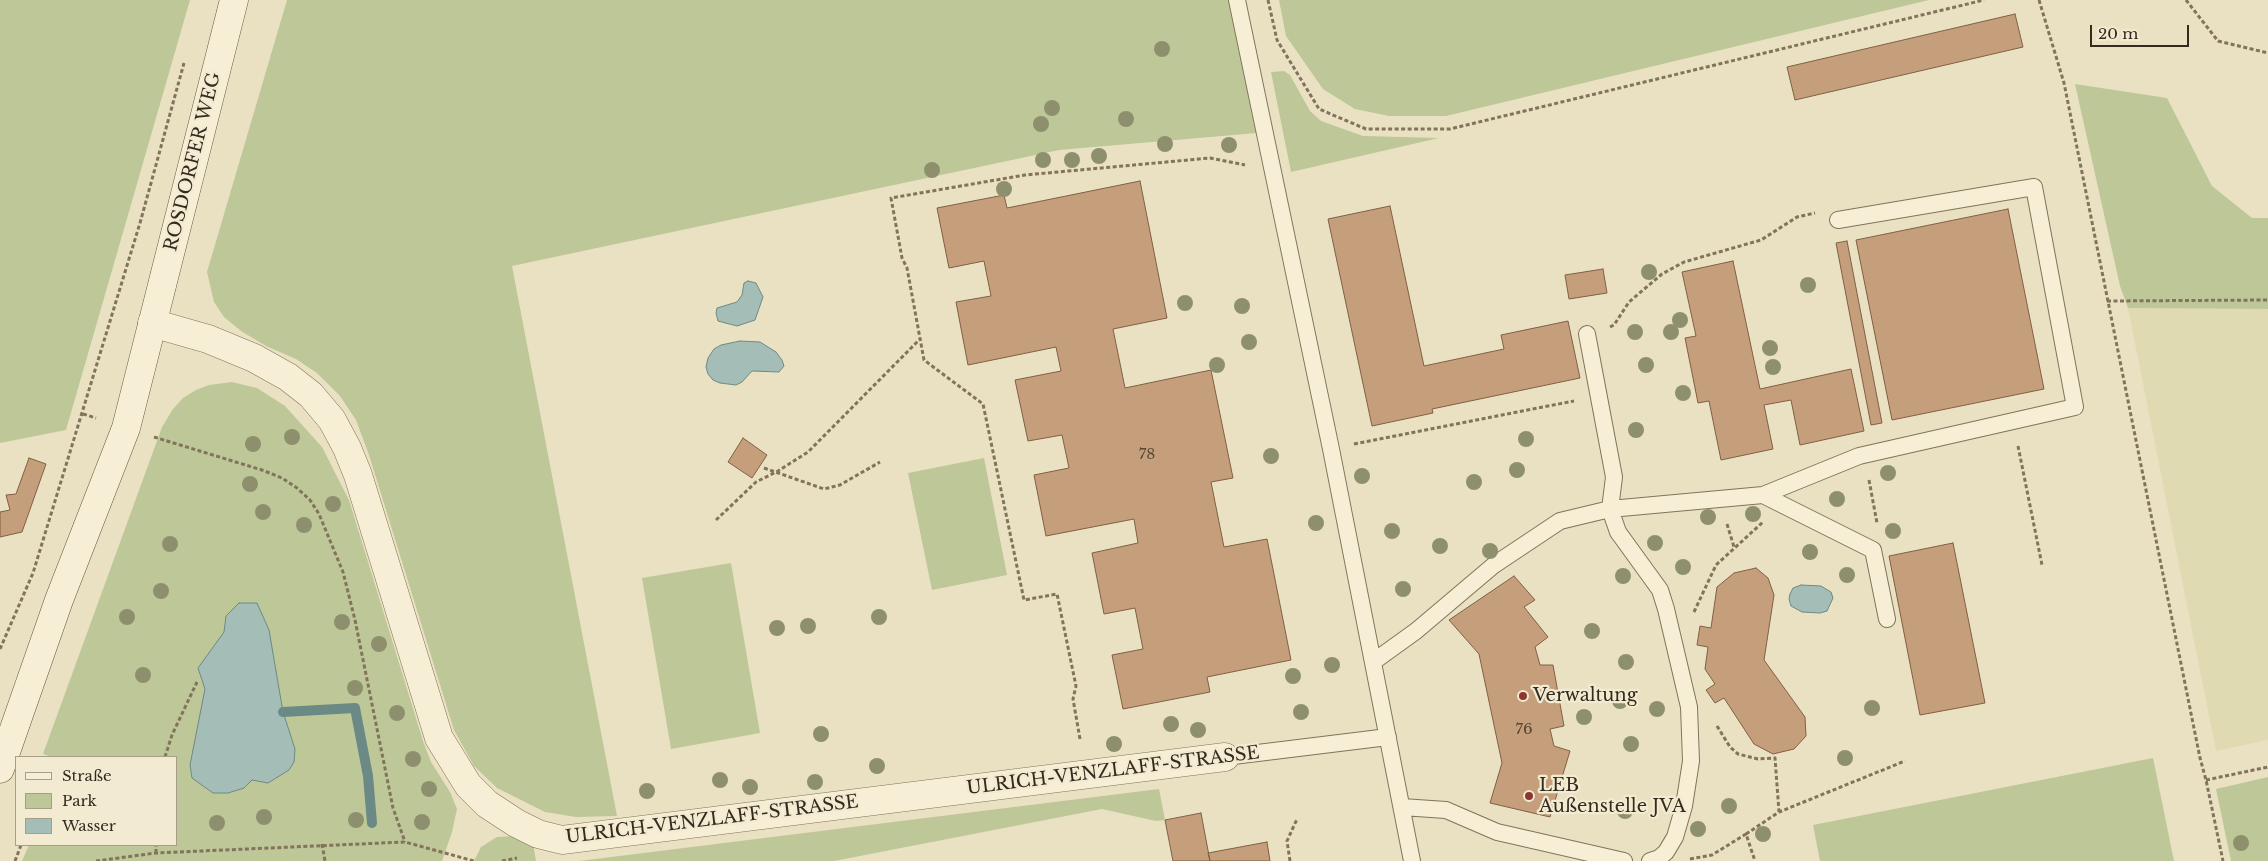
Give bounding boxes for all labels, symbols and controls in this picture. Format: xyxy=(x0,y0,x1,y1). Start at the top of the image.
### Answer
scale bar xyxy=(2093,15,2192,47)
text: 20 m xyxy=(2098,24,2138,43)
street label: ROSDORFER WEG xyxy=(160,70,226,254)
house number: 78 xyxy=(1139,446,1155,464)
place label: Verwaltung xyxy=(1533,685,1638,707)
marker: Verwaltung xyxy=(1517,690,1529,702)
house number: 76 xyxy=(1515,721,1533,739)
street label: ULRICH-VENZLAFF-STRASSE xyxy=(965,742,1261,800)
legend xyxy=(15,756,178,846)
text: Straße xyxy=(62,766,112,785)
place label: LEB Außenstelle JVA xyxy=(1539,775,1686,818)
marker: LEB Außenstelle JVA xyxy=(1523,790,1535,802)
text: Park xyxy=(62,791,97,810)
street label: ULRICH-VENZLAFF-STRASSE xyxy=(564,791,860,849)
text: Wasser xyxy=(62,816,116,835)

